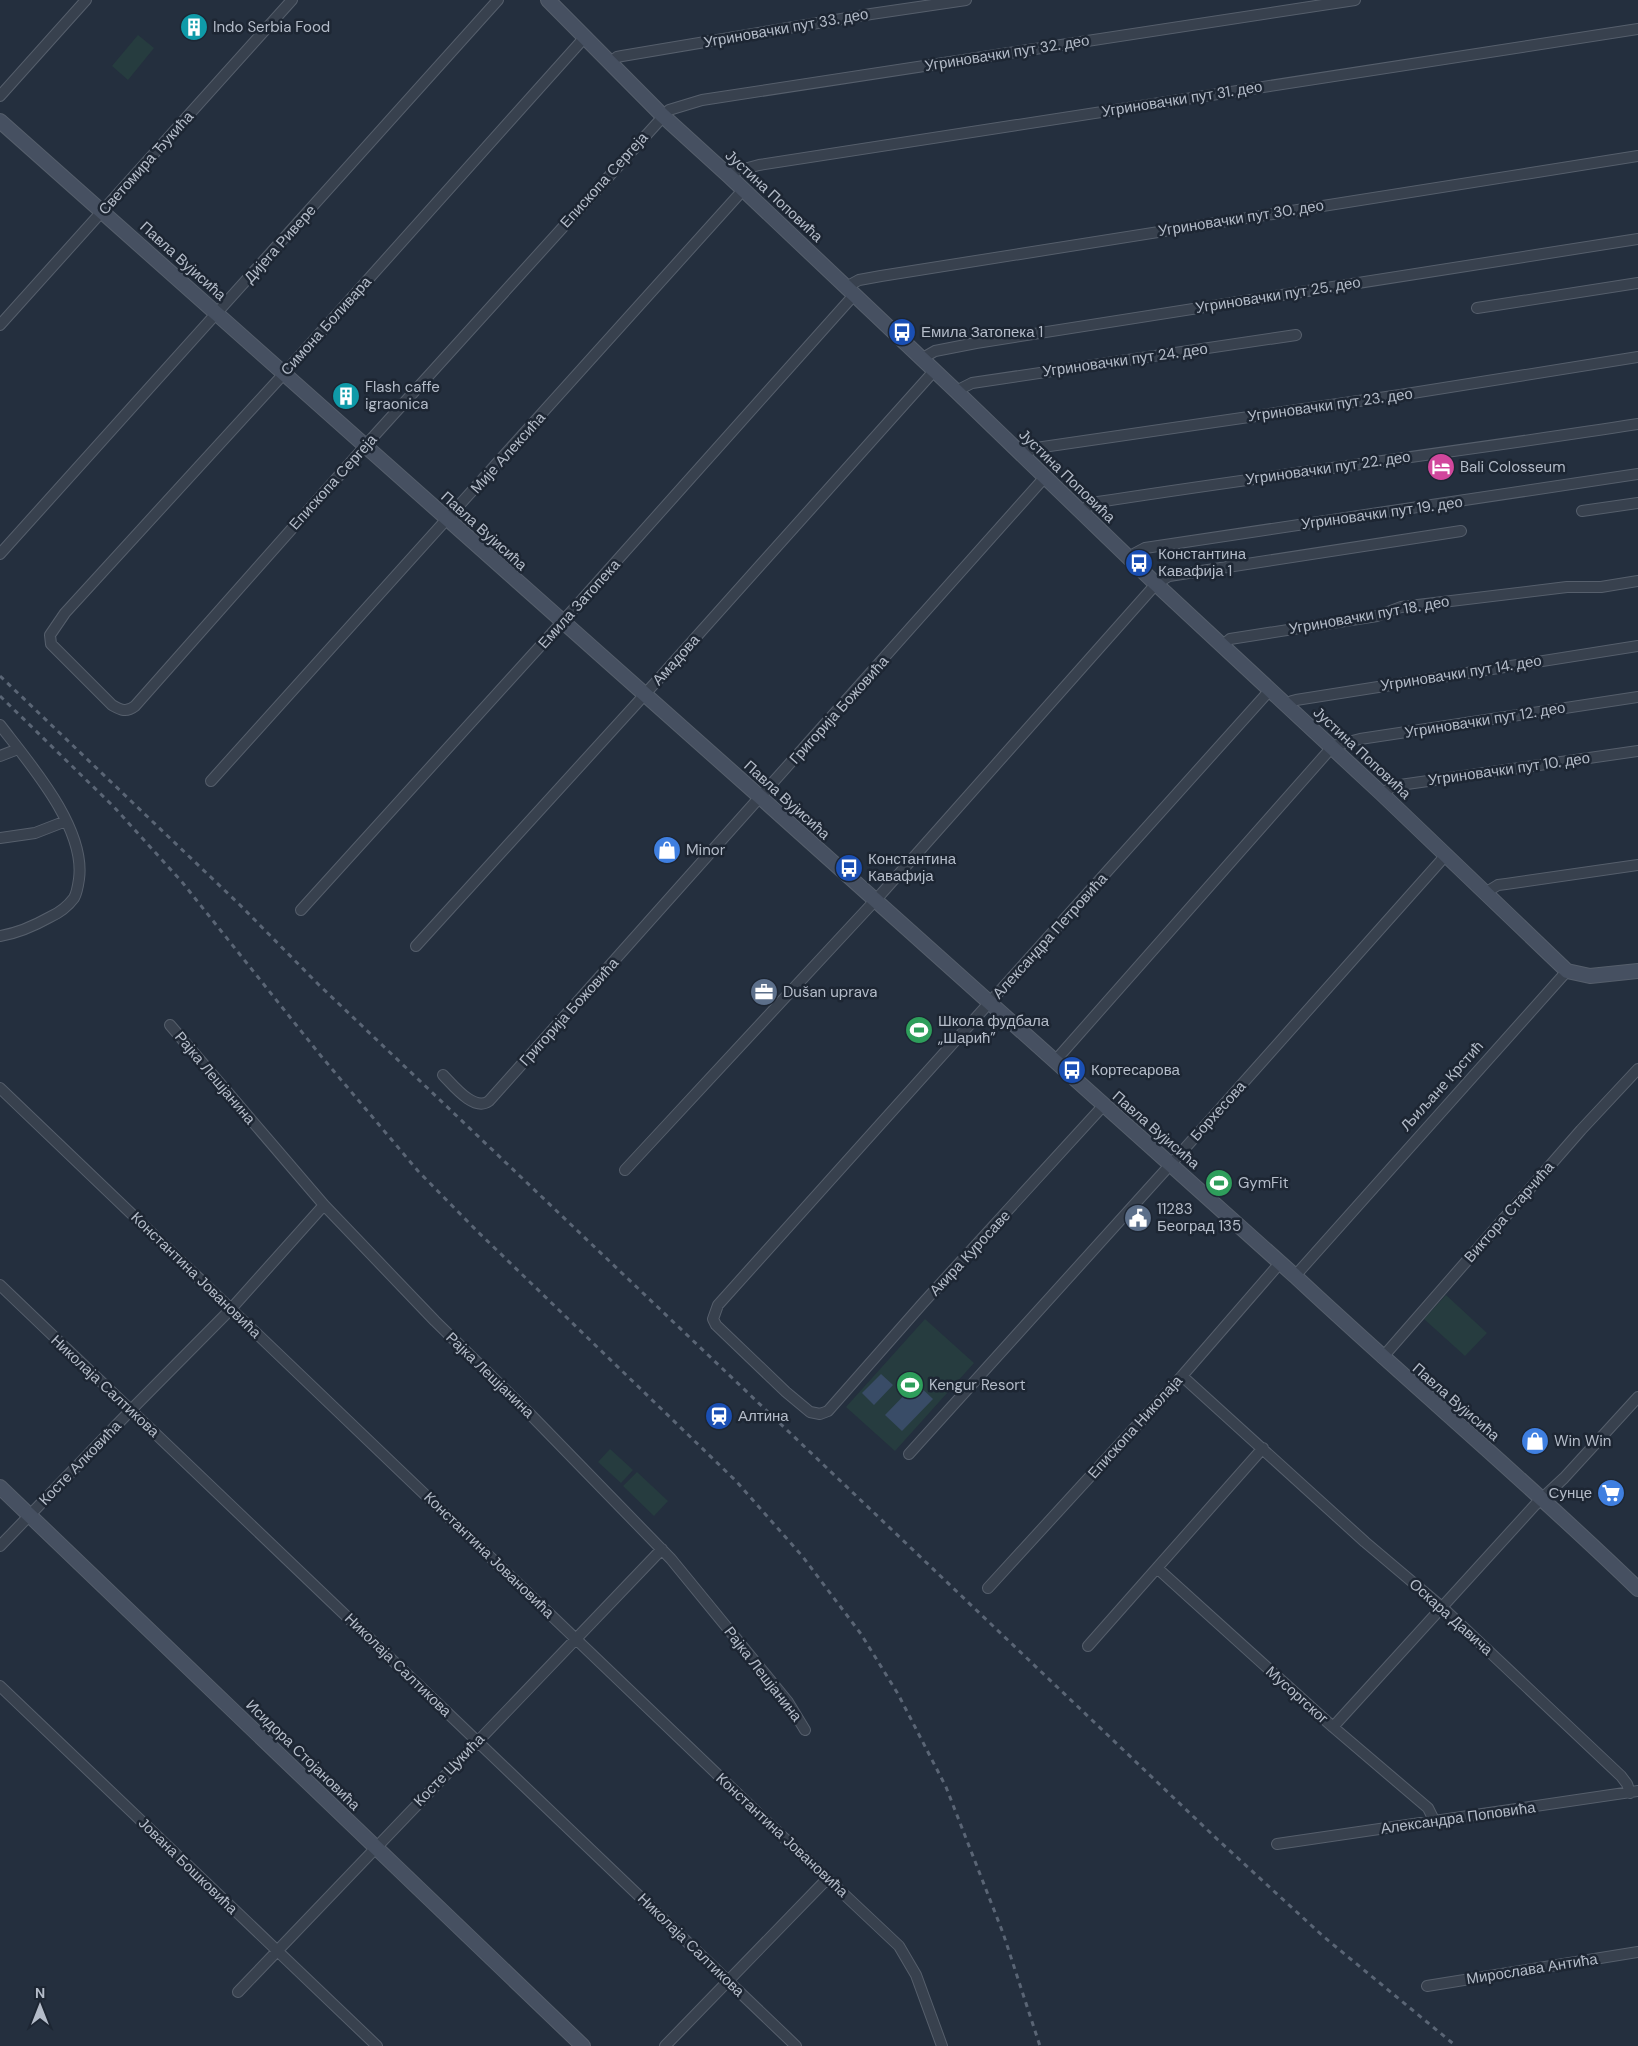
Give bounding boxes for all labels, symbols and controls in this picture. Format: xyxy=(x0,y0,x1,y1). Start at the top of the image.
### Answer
street label: Угриновачки пут 33. део xyxy=(702,4,870,52)
building icon: Indo Serbia Food xyxy=(179,12,209,42)
place label: Indo Serbia Food xyxy=(213,17,330,37)
street label: Угриновачки пут 32. део xyxy=(923,30,1091,76)
street label: Угриновачки пут 31. део xyxy=(1100,76,1264,122)
street label: Светомира Ђукића xyxy=(94,106,198,219)
street label: Епископа Сергеја xyxy=(556,127,653,232)
street label: Јустина Поповића xyxy=(721,145,828,247)
street label: Угриновачки пут 30. део xyxy=(1157,195,1325,241)
street label: Дијега Ривере xyxy=(239,201,321,287)
street label: Павла Вујисића xyxy=(136,217,231,305)
street label: Симона Боливара xyxy=(276,272,376,380)
street label: Угриновачки пут 25. део xyxy=(1194,272,1362,318)
bus stop icon: Емила Затопека 1 xyxy=(887,317,917,347)
place label: Емила Затопека 1 xyxy=(921,322,1043,342)
street label: Угриновачки пут 24. део xyxy=(1041,339,1209,381)
place label: Flash caffe igraonica xyxy=(365,377,440,414)
building icon: Flash caffe igraonica xyxy=(331,381,361,411)
street label: Угриновачки пут 23. део xyxy=(1246,384,1414,426)
street label: Мије Алексића xyxy=(466,408,550,498)
street label: Јустина Поповића xyxy=(1014,425,1120,528)
street label: Епископа Сергеја xyxy=(285,429,382,534)
street label: Угриновачки пут 22. део xyxy=(1244,447,1412,489)
hotel icon: Bali Colosseum xyxy=(1426,452,1456,482)
place label: Bali Colosseum xyxy=(1460,457,1566,477)
street label: Павла Вујисића xyxy=(437,487,532,575)
street label: Угриновачки пут 19. део xyxy=(1300,492,1464,534)
place label: Константина Кавафија 1 xyxy=(1158,544,1247,581)
bus stop icon: Константина Кавафија 1 xyxy=(1124,548,1154,578)
street label: Емила Затопека xyxy=(534,555,625,653)
street label: Угриновачки пут 18. део xyxy=(1287,591,1451,639)
street label: Амадова xyxy=(648,630,705,690)
street label: Угриновачки пут 14. део xyxy=(1379,650,1543,696)
street label: Григорија Божовића xyxy=(785,651,893,768)
street label: Угриновачки пут 12. део xyxy=(1403,697,1567,743)
street label: Јустина Поповића xyxy=(1309,702,1416,804)
street label: Угриновачки пут 10. део xyxy=(1427,748,1591,790)
street label: Павла Вујисића xyxy=(740,756,835,844)
shop icon: Minor xyxy=(652,835,682,865)
place label: Minor xyxy=(686,840,726,860)
place label: Константина Кавафија xyxy=(868,849,957,886)
bus stop icon: Константина Кавафија xyxy=(834,853,864,883)
street label: Александра Петровића xyxy=(988,868,1112,1003)
street label: Григорија Божовића xyxy=(515,953,623,1070)
office icon: Dušan uprava xyxy=(749,977,779,1007)
place label: Dušan uprava xyxy=(783,982,877,1002)
place label: Школа фудбала „Шарић” xyxy=(938,1011,1050,1048)
sports icon: Школа фудбала „Шарић” xyxy=(904,1015,934,1045)
street label: Рајка Лешјанина xyxy=(170,1027,260,1129)
street label: Љиљане Крстић xyxy=(1396,1037,1488,1135)
bus stop icon: Кортесарова xyxy=(1057,1055,1087,1085)
place label: Кортесарова xyxy=(1091,1060,1180,1080)
street label: Борхесова xyxy=(1186,1076,1251,1145)
street label: Павла Вујисића xyxy=(1108,1087,1204,1174)
street label: Виктора Старчића xyxy=(1460,1157,1559,1267)
sports icon: GymFit xyxy=(1204,1168,1234,1198)
place label: GymFit xyxy=(1238,1173,1289,1193)
place label: 11283 Београд 135 xyxy=(1157,1199,1241,1236)
public building icon: 11283 Београд 135 xyxy=(1123,1203,1153,1233)
street label: Акира Куросаве xyxy=(925,1206,1015,1300)
street label: Константина Јовановића xyxy=(127,1207,266,1343)
street label: Рајка Лешјанина xyxy=(441,1328,539,1423)
street label: Николаја Салтикова xyxy=(47,1331,164,1442)
street label: Павла Вујисића xyxy=(1408,1359,1504,1446)
sports icon: Kengur Resort xyxy=(895,1370,925,1400)
street label: Епископа Николаја xyxy=(1083,1371,1187,1483)
place label: Kengur Resort xyxy=(929,1375,1026,1395)
station icon: Алтина xyxy=(704,1401,734,1431)
place label: Алтина xyxy=(738,1406,789,1426)
street label: Косте Алковића xyxy=(34,1416,126,1510)
shop icon: Win Win xyxy=(1520,1426,1550,1456)
place label: Win Win xyxy=(1554,1431,1611,1451)
supermarket icon: Сунце xyxy=(1596,1478,1626,1508)
place label: Сунце xyxy=(1549,1483,1592,1503)
street label: Константина Јовановића xyxy=(420,1487,559,1623)
street label: Оскара Давича xyxy=(1405,1574,1498,1660)
street label: Николаја Салтикова xyxy=(340,1609,456,1722)
street label: Рајка Лешјанина xyxy=(720,1622,807,1726)
street label: Мусоргског xyxy=(1261,1662,1333,1729)
street label: Исидора Стојановића xyxy=(242,1695,365,1815)
street label: Косте Цукића xyxy=(409,1729,489,1811)
street label: Константина Јовановића xyxy=(712,1768,853,1902)
street label: Александра Поповића xyxy=(1379,1797,1537,1839)
street label: Јована Бошковића xyxy=(134,1813,243,1919)
street label: Николаја Салтикова xyxy=(633,1889,749,2002)
street label: Мирослава Антића xyxy=(1465,1949,1600,1989)
north arrow xyxy=(15,1981,65,2031)
text: N xyxy=(35,1984,45,2002)

